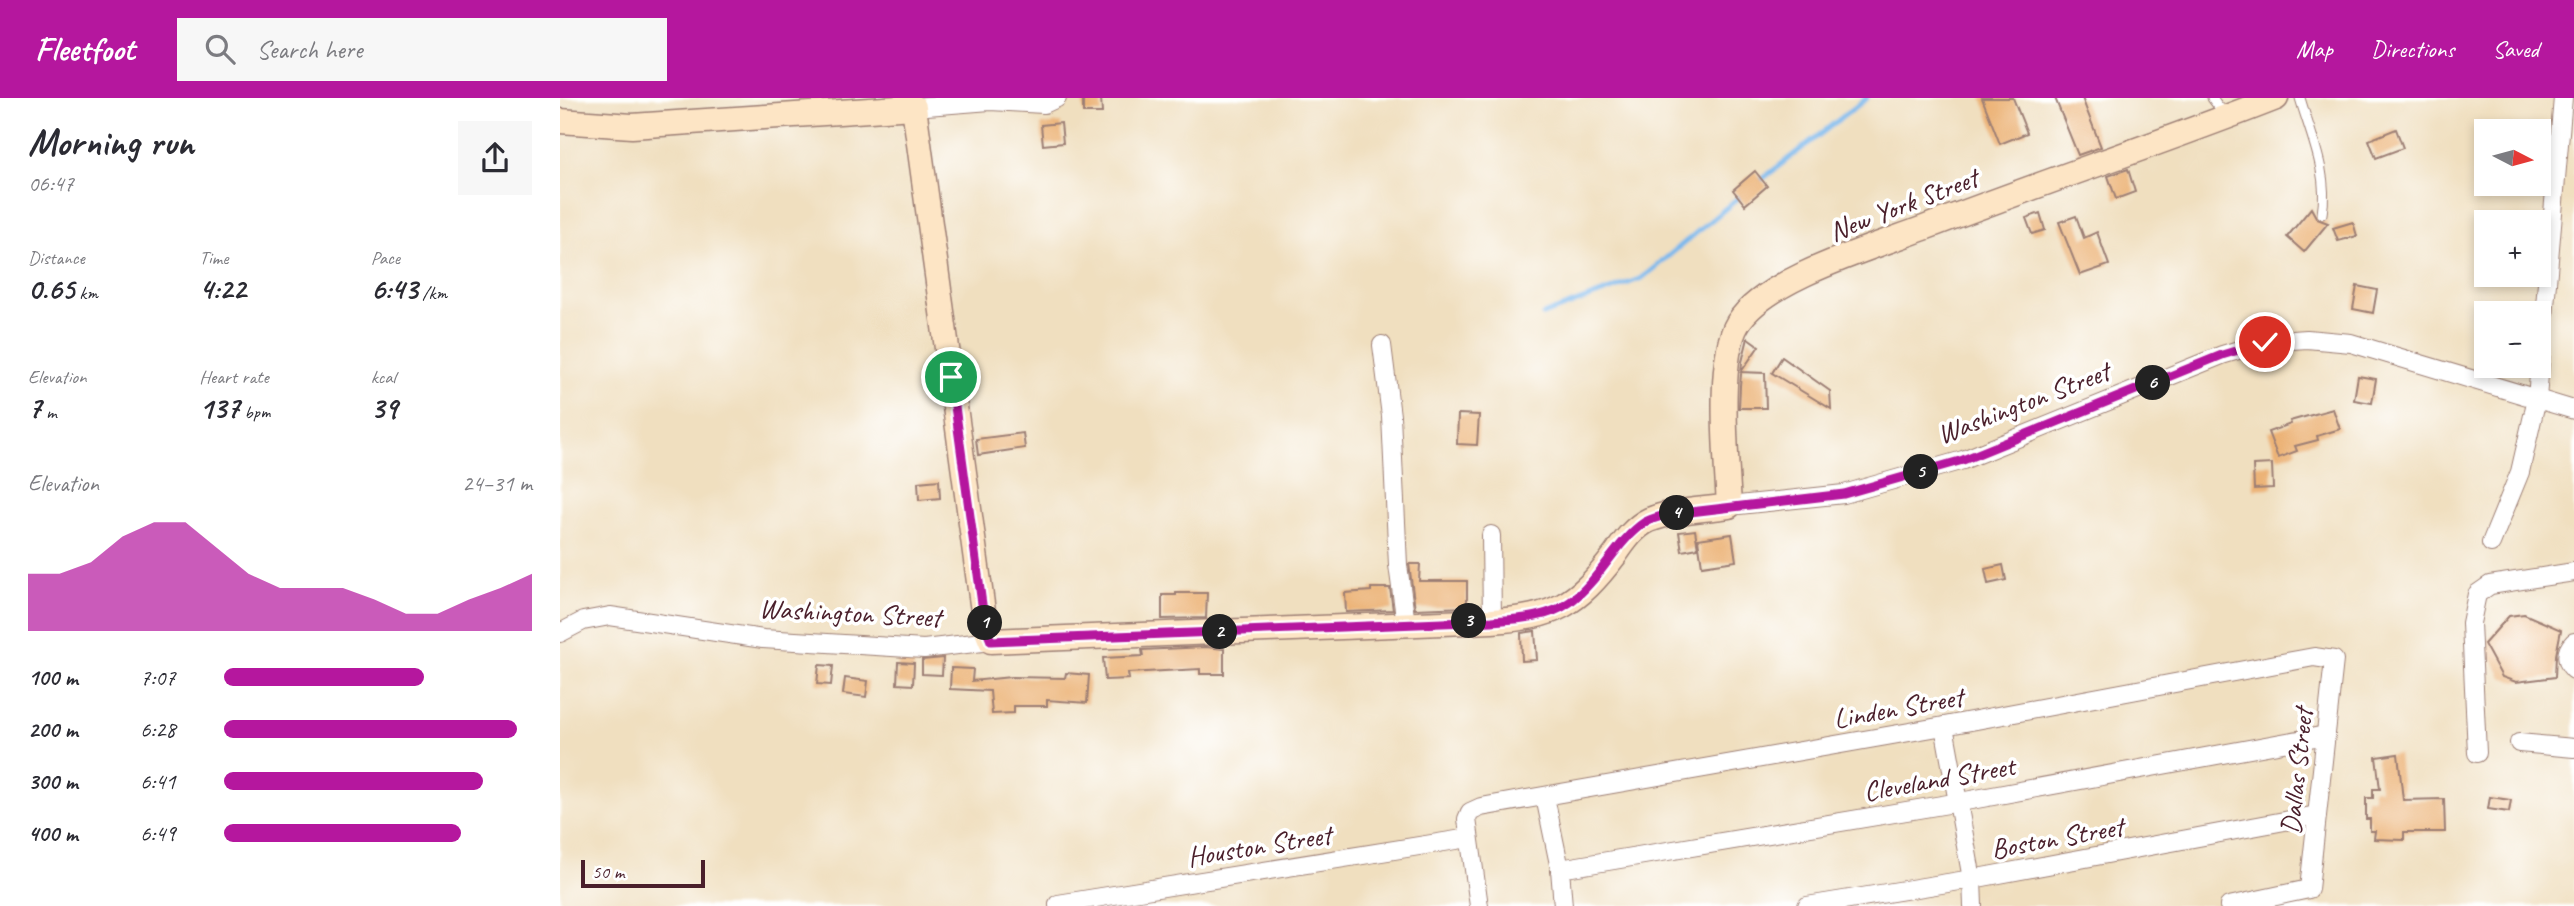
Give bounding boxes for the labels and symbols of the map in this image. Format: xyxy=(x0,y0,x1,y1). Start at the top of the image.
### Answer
north arrow xyxy=(2474,119,2552,196)
street label: New York Street xyxy=(1824,159,1986,249)
pin xyxy=(2235,312,2295,372)
pin xyxy=(921,347,981,407)
street label: Washington Street xyxy=(1932,352,2118,451)
pin: 6 xyxy=(2136,366,2170,400)
pin: 5 xyxy=(1904,454,1938,490)
pin: 4 xyxy=(1660,496,1694,530)
street label: Washington Street xyxy=(758,590,945,635)
pin: 3 xyxy=(1452,603,1486,638)
pin: 1 xyxy=(968,606,1002,640)
pin: 2 xyxy=(1202,614,1238,650)
street label: Linden Street xyxy=(1831,678,1969,736)
street label: Dallas Street xyxy=(2272,703,2321,836)
street label: Cleveland Street xyxy=(1861,748,2020,809)
street label: Boston Street xyxy=(1988,808,2130,866)
street label: Houston Street xyxy=(1185,816,1337,874)
scale bar xyxy=(581,857,705,889)

